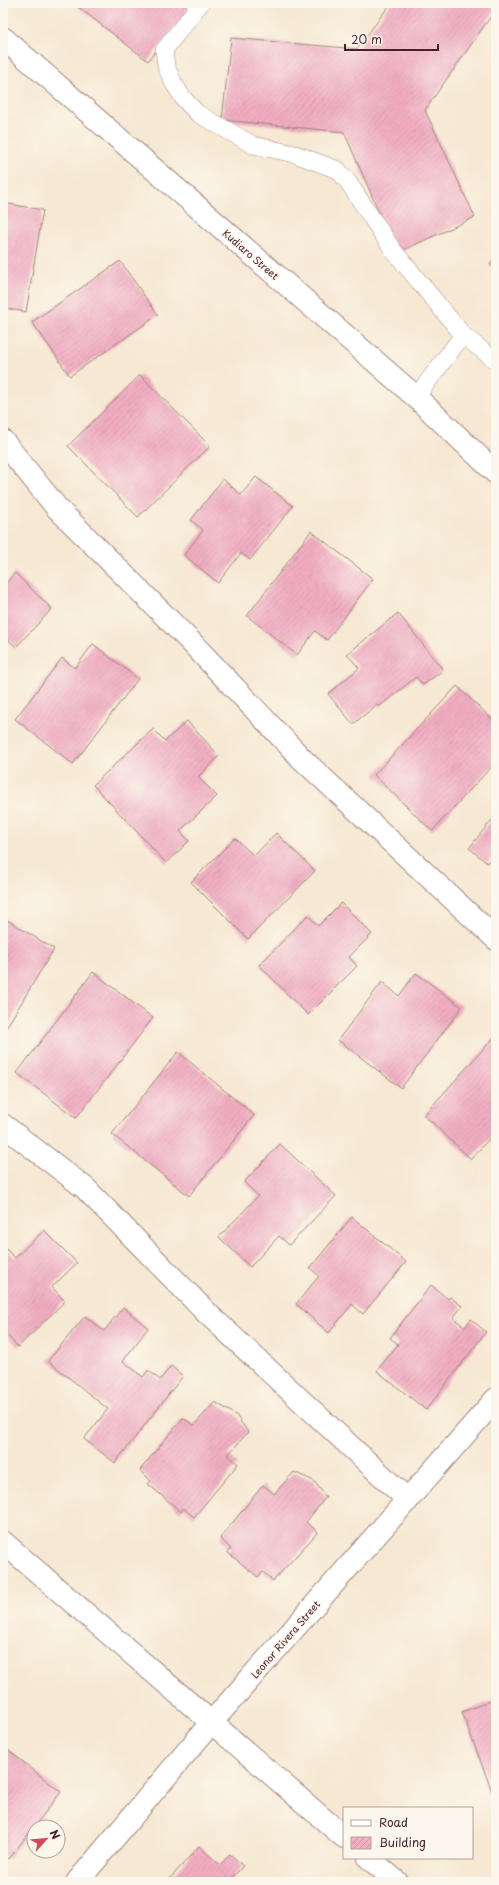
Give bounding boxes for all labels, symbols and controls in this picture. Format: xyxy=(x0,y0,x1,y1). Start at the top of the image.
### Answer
scale bar xyxy=(345,26,438,52)
text: 20 m xyxy=(351,30,382,48)
street label: Kudiaro Street xyxy=(220,225,282,283)
street label: Leonor Rivera Street xyxy=(247,1597,323,1681)
legend xyxy=(343,1807,473,1859)
text: Road xyxy=(379,1813,408,1831)
north arrow xyxy=(26,1819,66,1859)
text: N xyxy=(46,1826,65,1842)
text: Building xyxy=(379,1833,426,1851)

